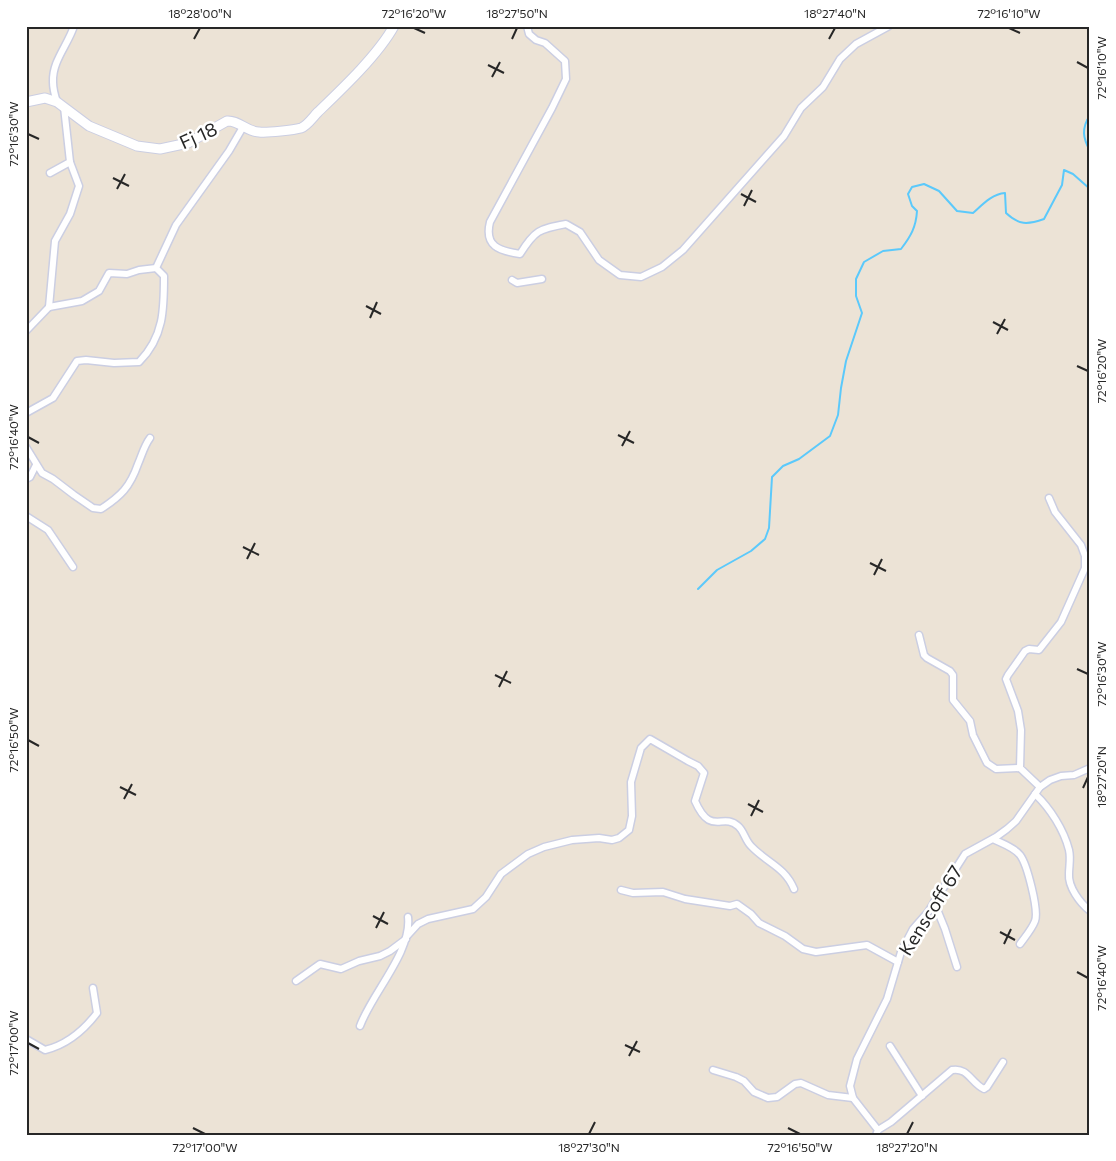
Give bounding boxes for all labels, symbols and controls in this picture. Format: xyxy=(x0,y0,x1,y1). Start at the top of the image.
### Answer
text: 18°28'00"N xyxy=(168,6,232,20)
text: 72°16'20"W xyxy=(382,6,446,20)
text: 18°27'50"N xyxy=(486,6,548,20)
text: 18°27'40"N xyxy=(804,6,866,20)
text: 72°16'10"W xyxy=(977,6,1041,20)
text: 72°16'10"W xyxy=(1094,36,1108,100)
text: 72°16'30"W xyxy=(6,102,20,166)
street label: Fj 18 xyxy=(175,117,221,153)
text: 72°16'20"W xyxy=(1094,339,1108,403)
text: 72°16'40"W xyxy=(6,404,20,470)
text: 72°16'30"W xyxy=(1094,642,1108,706)
text: 72°16'50"W xyxy=(6,708,20,773)
text: 18°27'20"N xyxy=(1094,746,1108,808)
street label: Kenscoff 67 xyxy=(893,861,967,959)
text: 72°16'40"W xyxy=(1094,945,1108,1011)
text: 72°17'00"W xyxy=(6,1011,20,1075)
text: 72°17'00"W xyxy=(173,1140,237,1154)
text: 18°27'30"N xyxy=(558,1140,620,1154)
text: 72°16'50"W xyxy=(768,1140,833,1154)
text: 18°27'20"N xyxy=(876,1140,938,1154)

